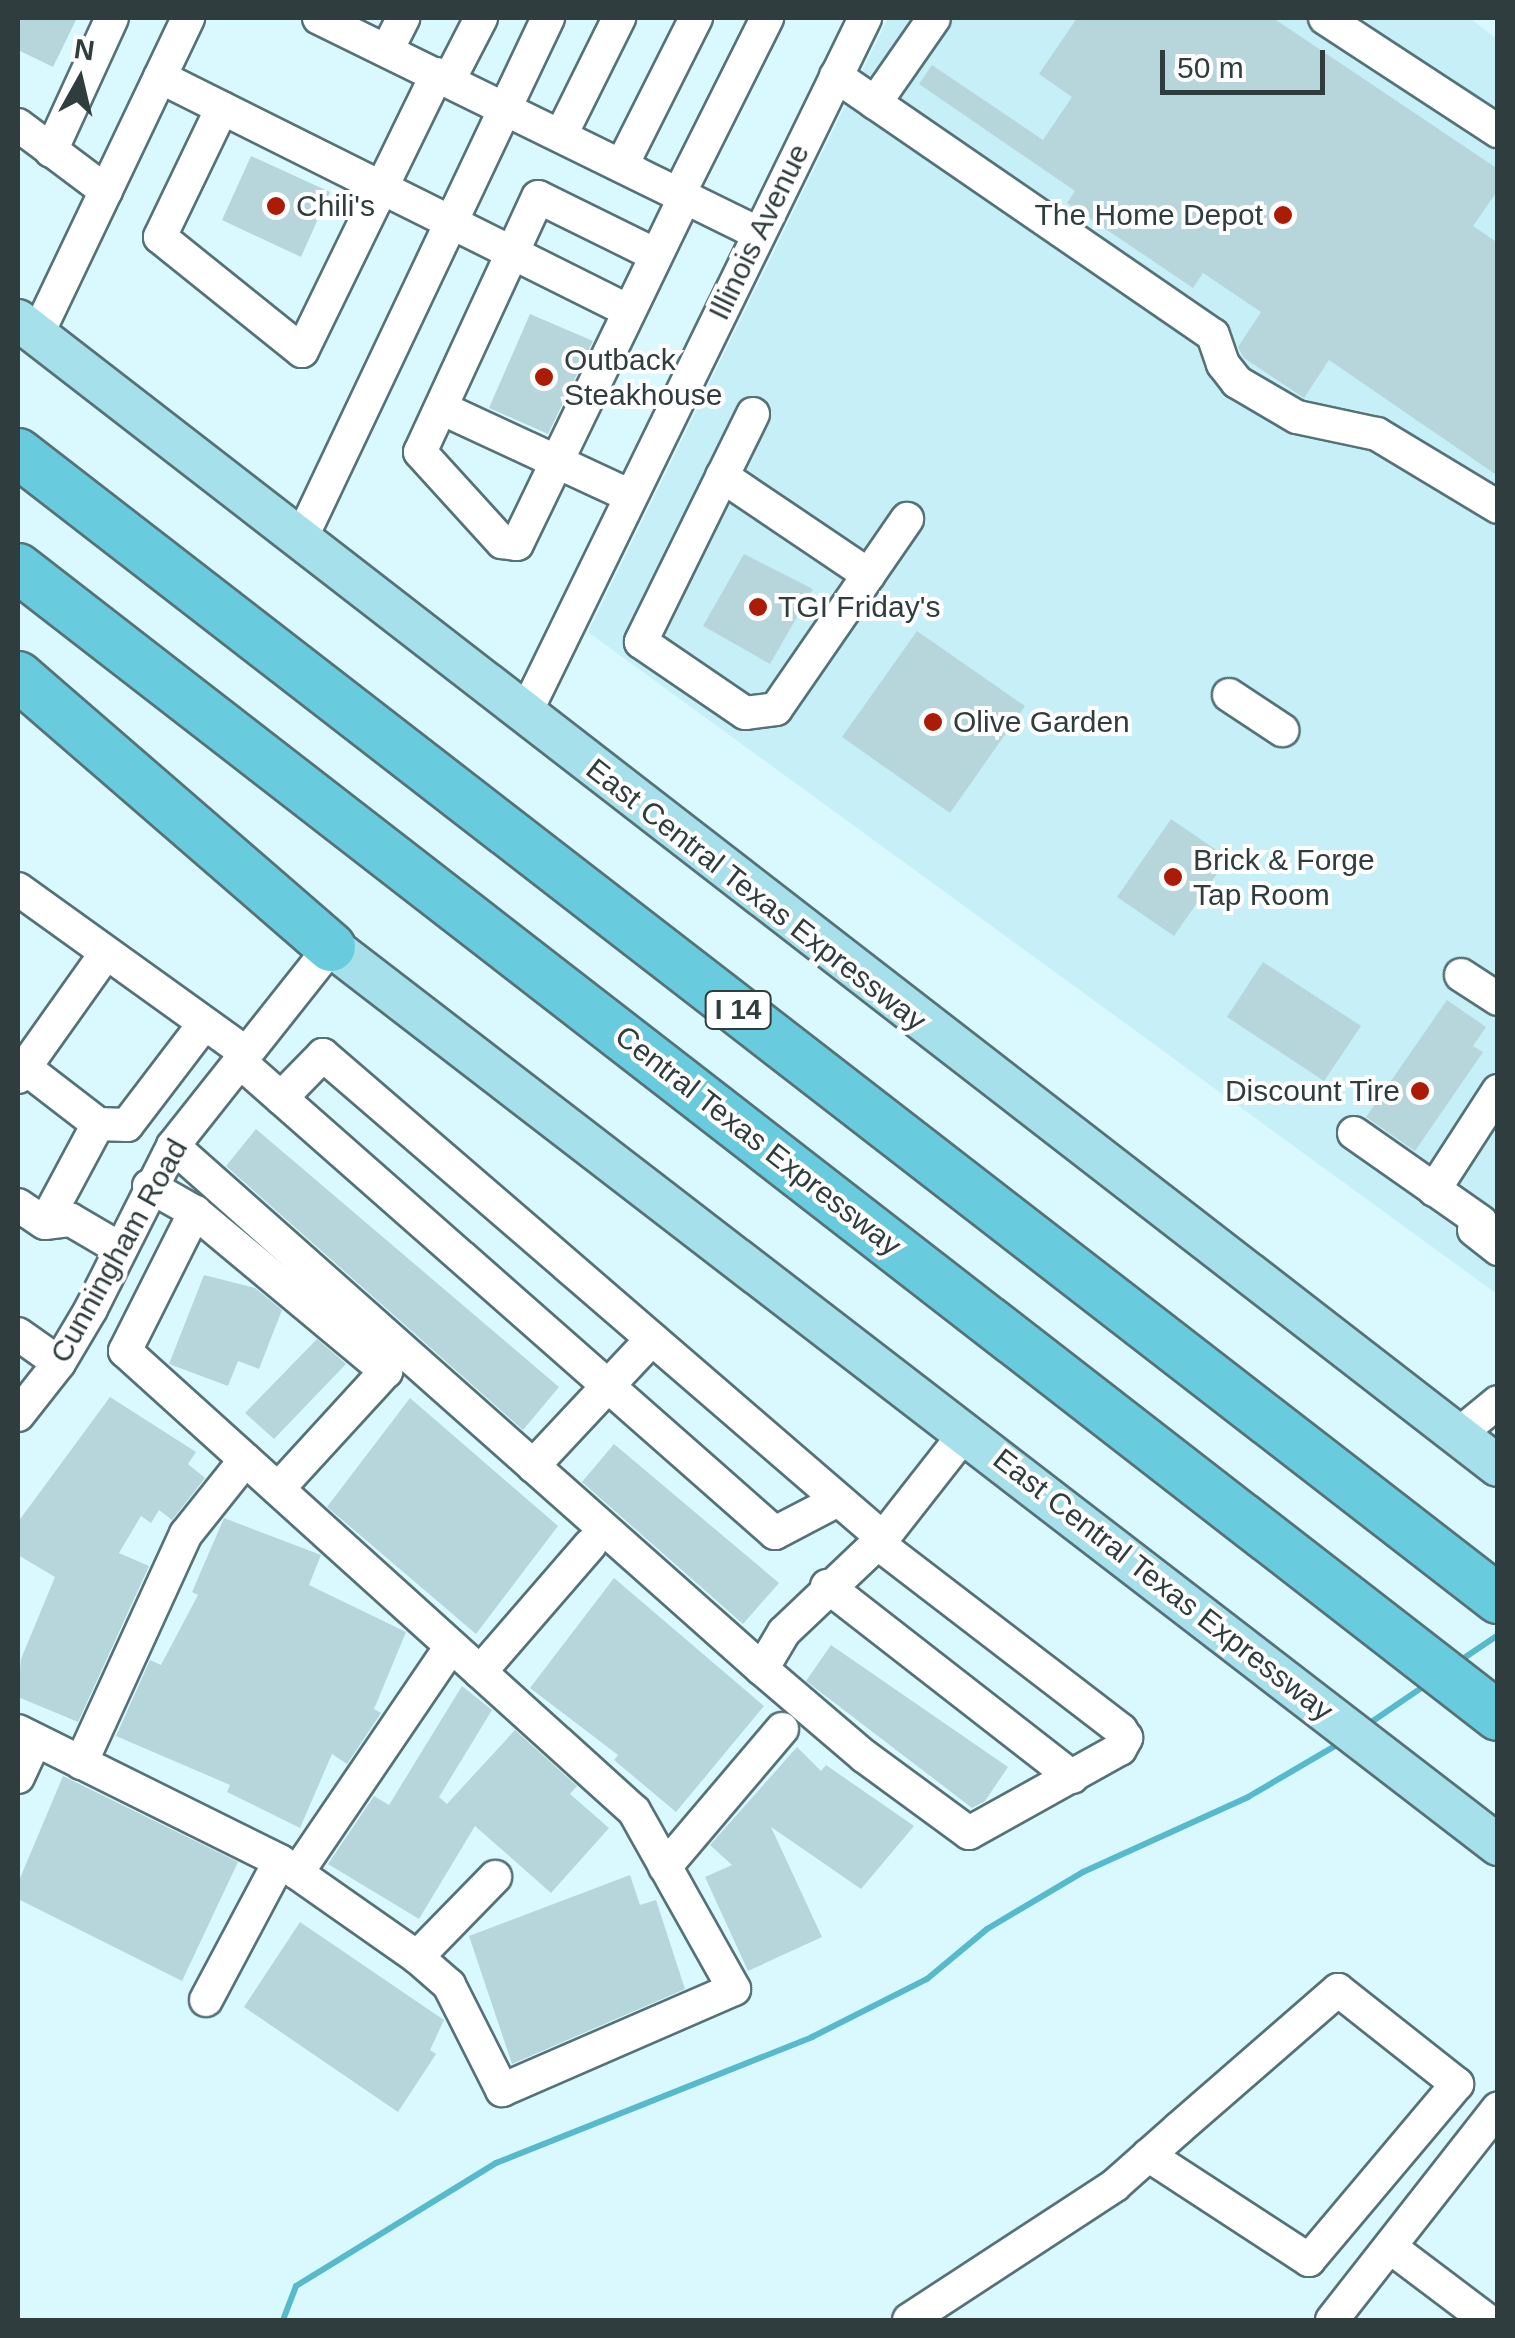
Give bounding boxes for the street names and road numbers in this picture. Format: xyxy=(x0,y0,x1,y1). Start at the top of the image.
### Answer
street label: Illinois Avenue xyxy=(701,137,817,327)
street label: East Central Texas Expressway xyxy=(579,751,933,1039)
road number: I 14 xyxy=(703,987,773,1033)
street label: Central Texas Expressway xyxy=(608,1018,908,1264)
street label: Cunningham Road xyxy=(43,1133,195,1369)
street label: East Central Texas Expressway xyxy=(986,1441,1340,1729)

